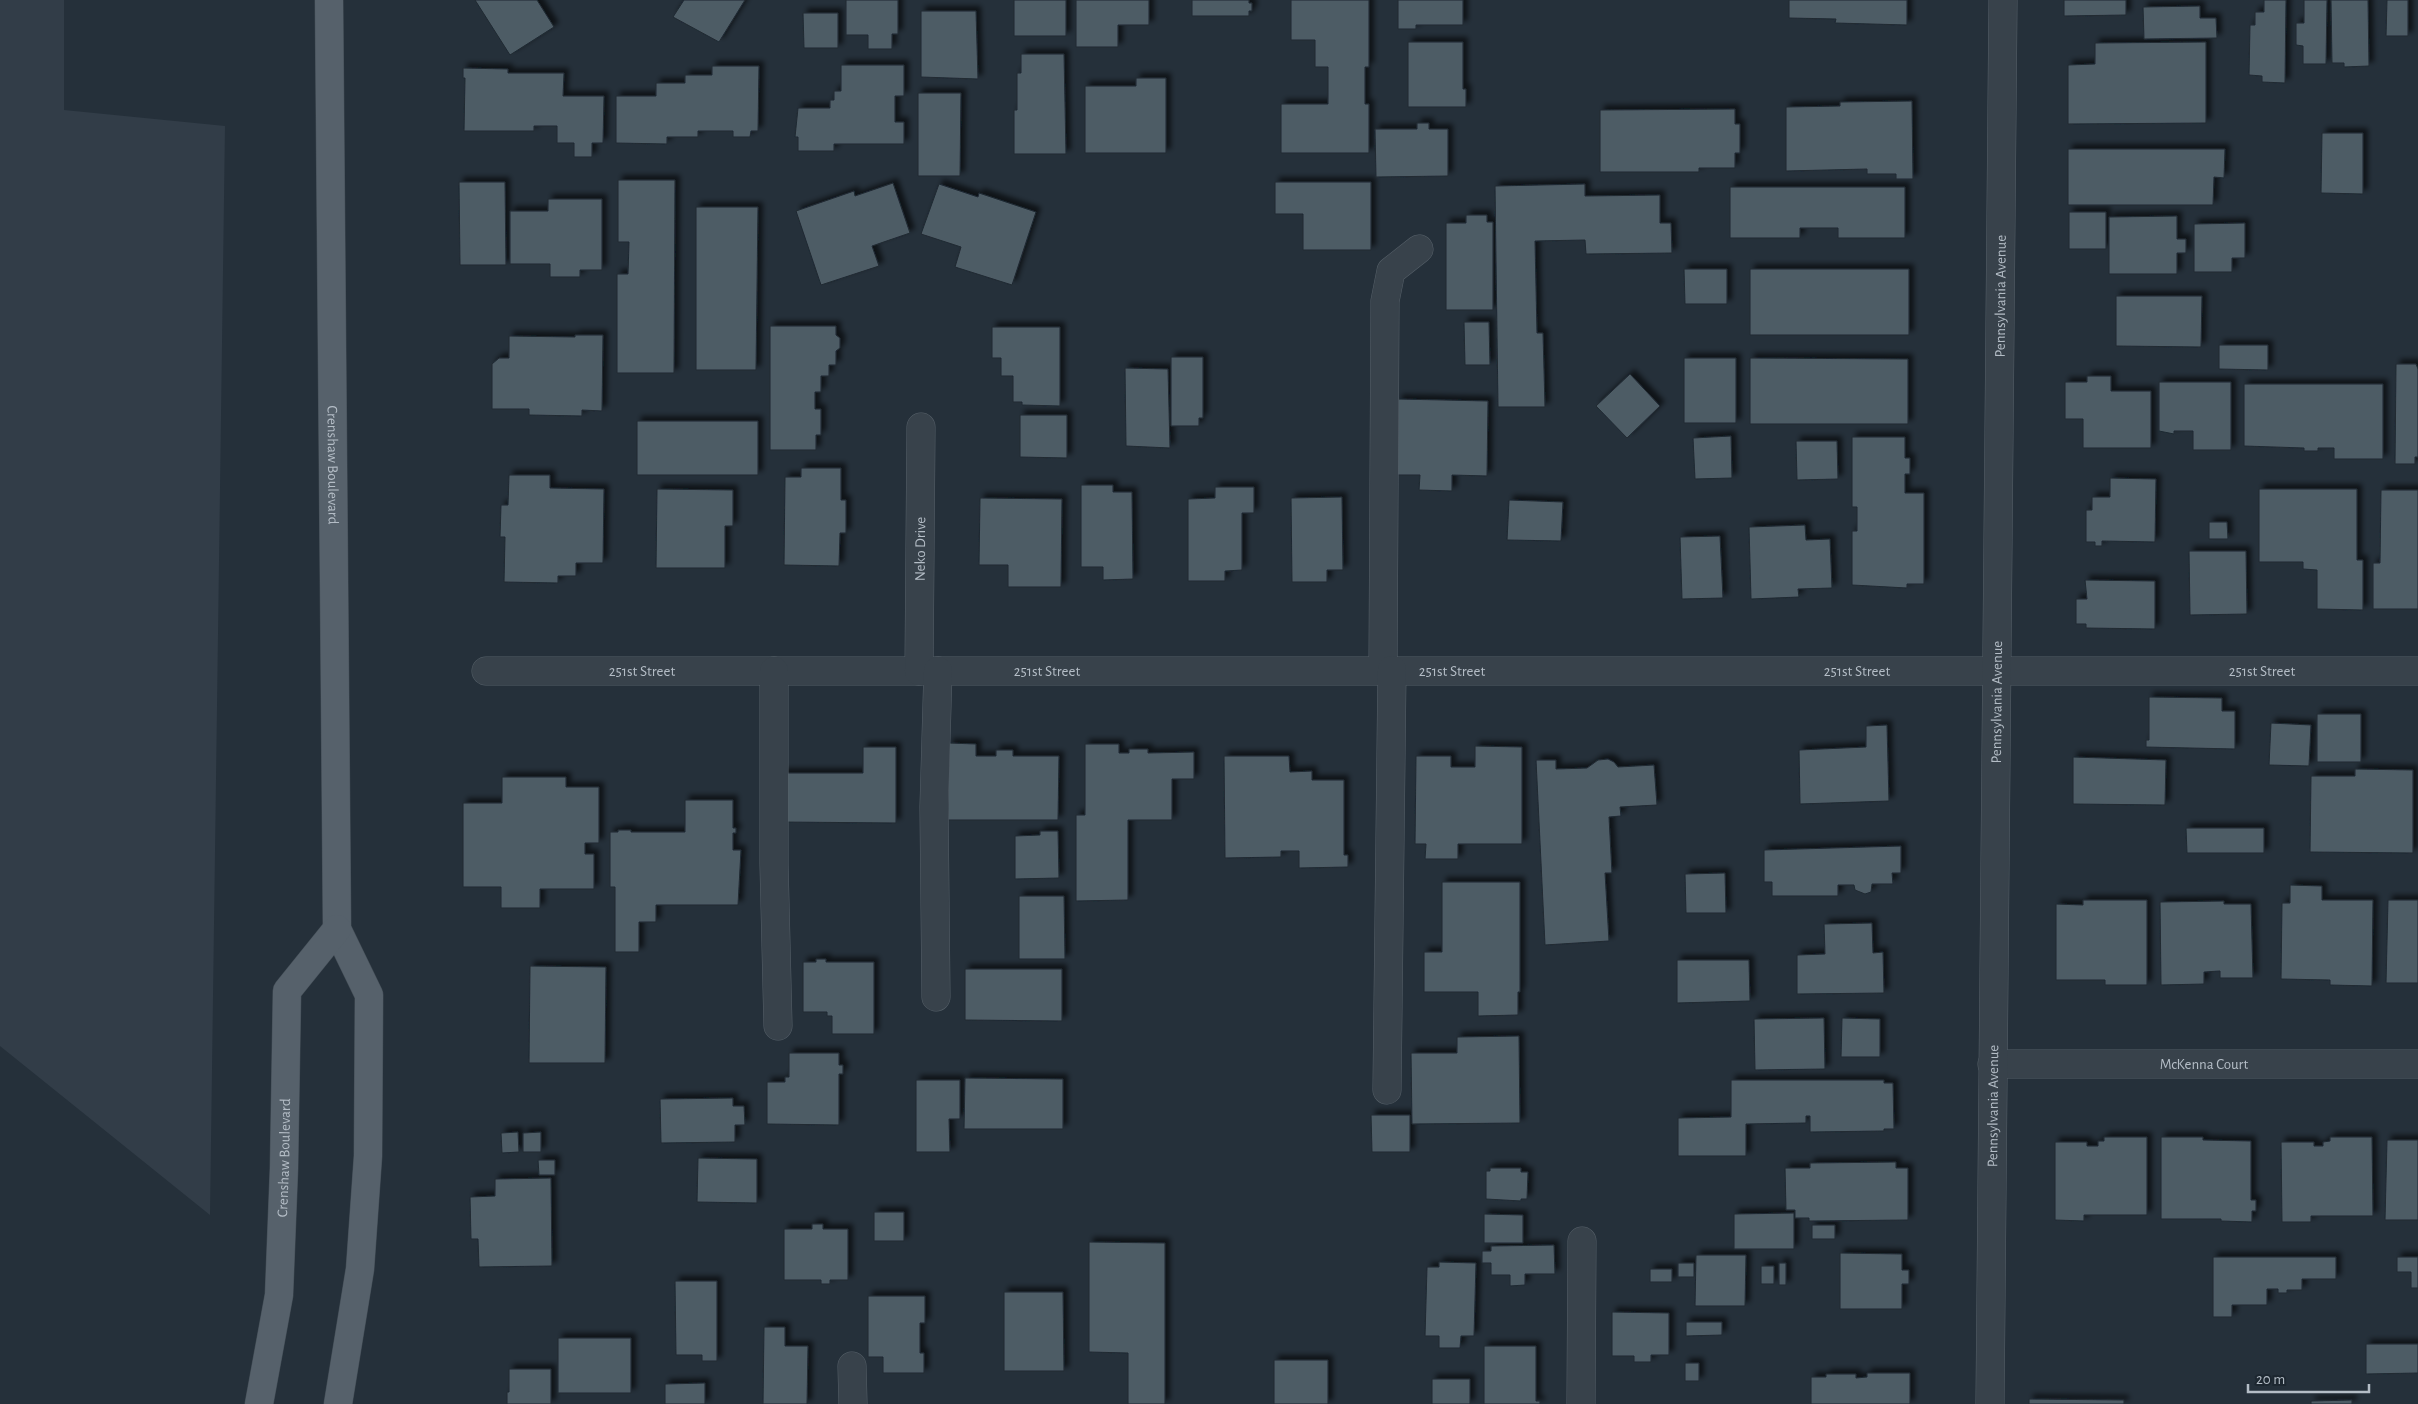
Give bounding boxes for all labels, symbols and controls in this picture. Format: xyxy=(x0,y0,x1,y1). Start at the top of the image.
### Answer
street label: Pennsylvania Avenue xyxy=(1992,235,2008,357)
street label: Crenshaw Boulevard xyxy=(325,405,341,525)
street label: Neko Drive xyxy=(912,517,928,581)
street label: Pennsylvania Avenue xyxy=(1988,641,2005,763)
street label: 251st Street xyxy=(609,664,675,679)
street label: 251st Street xyxy=(1014,664,1080,679)
street label: 251st Street xyxy=(1419,664,1485,679)
street label: 251st Street xyxy=(1824,664,1890,679)
street label: 251st Street xyxy=(2229,664,2295,679)
street label: Pennsylvania Avenue xyxy=(1985,1045,2001,1167)
street label: McKenna Court xyxy=(2160,1057,2248,1072)
street label: Crenshaw Boulevard xyxy=(275,1098,293,1218)
scale bar xyxy=(2248,1362,2369,1394)
text: 20 m xyxy=(2256,1372,2285,1387)

